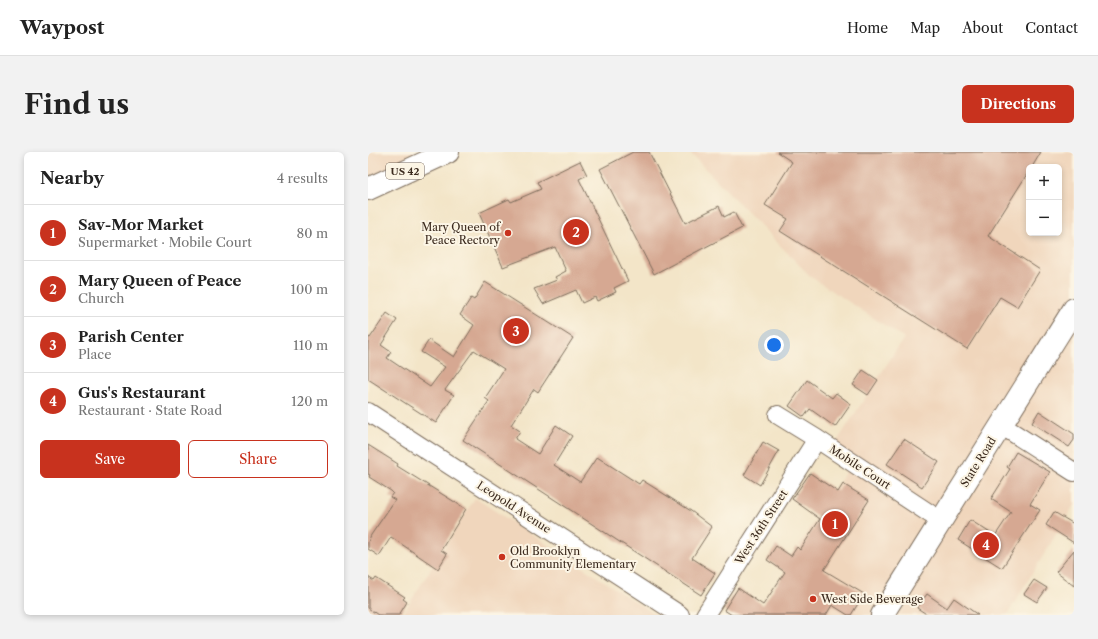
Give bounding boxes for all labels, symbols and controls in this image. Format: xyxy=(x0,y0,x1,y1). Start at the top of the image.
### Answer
text: Waypost xyxy=(20,16,104,39)
text: Home xyxy=(847,19,888,37)
text: Map xyxy=(910,19,940,37)
text: About xyxy=(962,19,1003,37)
text: Contact xyxy=(1025,19,1078,37)
button: Directions xyxy=(962,85,1074,123)
text: Find us xyxy=(24,87,129,121)
road number: US 42 xyxy=(386,163,424,179)
map controls xyxy=(1026,164,1062,236)
button: + xyxy=(1026,164,1062,200)
text: Nearby xyxy=(40,168,104,188)
text: 4 results xyxy=(277,170,328,186)
button: − xyxy=(1026,200,1062,236)
text: Sav-Mor Market xyxy=(78,215,203,234)
pin: 2 xyxy=(563,217,589,247)
place label: Mary Queen of Peace Rectory xyxy=(421,220,502,247)
text: 1 xyxy=(50,225,56,241)
text: 80 m xyxy=(296,225,328,241)
marker: Mary Queen of Peace Rectory xyxy=(503,228,513,238)
text: Supermarket · Mobile Court xyxy=(78,234,252,250)
text: Mary Queen of Peace xyxy=(78,271,241,290)
text: 2 xyxy=(49,281,57,297)
text: 100 m xyxy=(290,281,328,297)
text: Church xyxy=(78,290,124,306)
pin: 3 xyxy=(503,316,529,346)
text: Parish Center xyxy=(78,327,184,346)
your location xyxy=(764,335,784,355)
text: 3 xyxy=(49,337,57,353)
text: 110 m xyxy=(293,337,328,353)
text: Place xyxy=(78,346,111,362)
text: Gus's Restaurant xyxy=(78,383,206,402)
text: 4 xyxy=(49,393,57,409)
text: 120 m xyxy=(291,393,328,409)
text: Restaurant · State Road xyxy=(78,402,222,418)
street label: State Road xyxy=(957,434,999,490)
button: Save xyxy=(40,440,180,478)
button: Share xyxy=(188,440,328,478)
street label: Mobile Court xyxy=(827,442,893,492)
street label: Leopold Avenue xyxy=(474,478,554,536)
street label: West 36th Street xyxy=(731,487,790,568)
pin: 1 xyxy=(822,509,848,539)
pin: 4 xyxy=(973,530,999,560)
place label: Old Brooklyn Community Elementary xyxy=(510,544,637,571)
marker: Old Brooklyn Community Elementary xyxy=(497,552,507,562)
place label: West Side Beverage xyxy=(820,592,923,606)
marker: West Side Beverage xyxy=(808,594,818,604)

